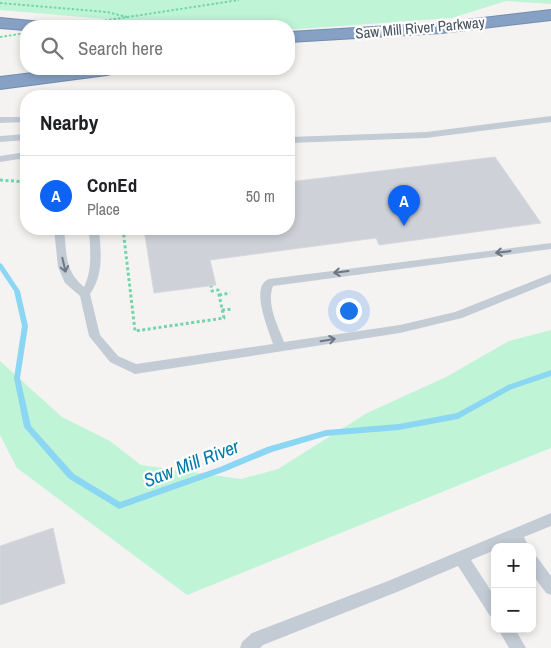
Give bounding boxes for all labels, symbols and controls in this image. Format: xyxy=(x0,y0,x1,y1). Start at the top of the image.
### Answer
street label: Saw Mill River Parkway xyxy=(354,11,486,44)
search box xyxy=(20,20,295,75)
icon: search xyxy=(38,34,66,62)
text: Search here xyxy=(78,35,163,61)
text: Nearby xyxy=(40,108,98,137)
text: ConEd xyxy=(87,172,137,198)
text: A xyxy=(51,185,61,207)
text: 50 m xyxy=(246,185,275,207)
pin: A xyxy=(388,185,420,226)
text: Place xyxy=(87,198,120,220)
one-way arrow xyxy=(495,247,511,257)
one-way arrow xyxy=(60,257,69,273)
one-way arrow xyxy=(334,267,350,277)
your location xyxy=(336,298,362,324)
one-way arrow xyxy=(320,334,336,344)
water label: Saw Mill River xyxy=(139,433,243,493)
map controls xyxy=(491,543,536,633)
button: + xyxy=(491,543,536,588)
button: − xyxy=(491,588,536,633)

